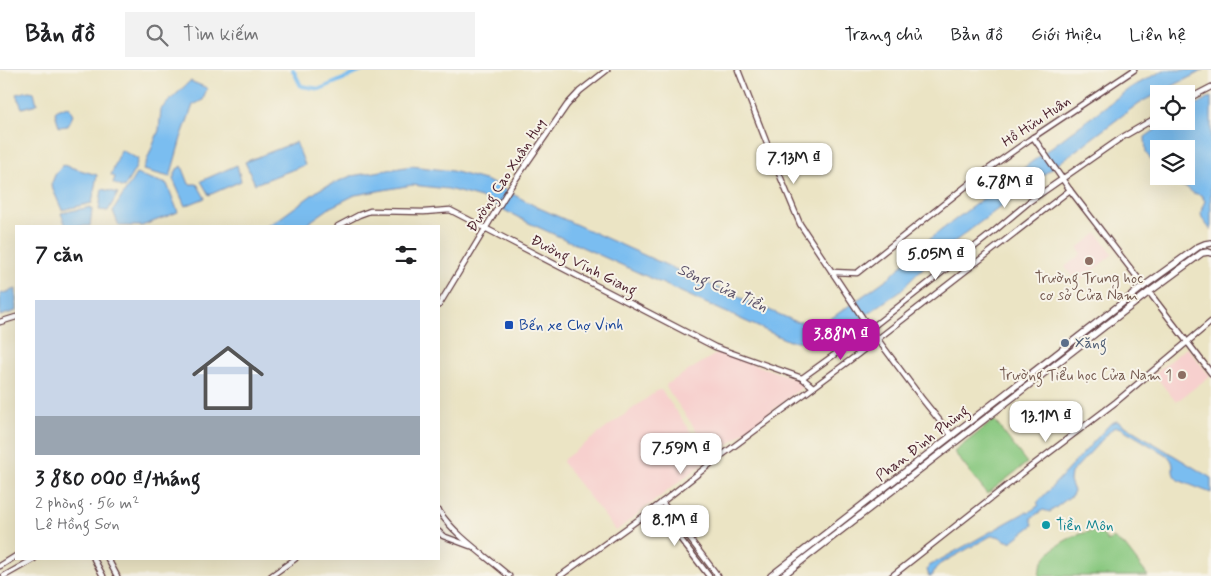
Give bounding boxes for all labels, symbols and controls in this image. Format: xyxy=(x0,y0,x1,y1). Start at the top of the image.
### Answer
search box xyxy=(125,12,475,57)
text: Bản đồ xyxy=(25,19,95,50)
icon: search xyxy=(143,21,171,49)
text: Tìm kiếm xyxy=(183,22,259,47)
text: Trang chủ xyxy=(845,23,923,47)
text: Bản đồ xyxy=(951,23,1003,47)
text: Giới thiệu xyxy=(1031,23,1101,47)
text: Liên hệ xyxy=(1129,23,1186,47)
map controls xyxy=(1150,85,1195,185)
button: locate xyxy=(1150,85,1195,130)
street label: Hồ Hữu Huân xyxy=(998,91,1075,152)
street label: Đường Cao Xuân Huy xyxy=(463,115,552,237)
button: layers xyxy=(1150,140,1195,185)
pin: 7.13M ₫ xyxy=(748,142,840,185)
text: 7.13M ₫ xyxy=(767,148,821,169)
pin: 6.78M ₫ xyxy=(959,166,1051,209)
text: 6.78M ₫ xyxy=(977,172,1033,193)
street label: Đường Vĩnh Giang xyxy=(527,231,640,302)
pin: 5.05M ₫ xyxy=(890,238,982,281)
text: 7 căn xyxy=(35,241,83,269)
icon: filters xyxy=(392,241,420,269)
text: 5.05M ₫ xyxy=(908,244,964,265)
marker: Trường Trung học cơ sở Cửa Nam xyxy=(1083,255,1095,267)
water label: Sông Cửa Tiền xyxy=(673,259,771,319)
place label: Trường Trung học cơ sở Cửa Nam xyxy=(1035,269,1143,306)
place label: Bến xe Chợ Vinh xyxy=(519,316,624,336)
pin: 3.88M ₫ xyxy=(795,318,887,361)
marker: Bến xe Chợ Vinh xyxy=(503,319,515,331)
text: 3.88M ₫ xyxy=(814,324,868,345)
icon: home xyxy=(183,333,273,423)
place label: Xăng xyxy=(1075,334,1107,355)
marker: Xăng xyxy=(1059,337,1071,349)
place label: Trường Tiểu học Cửa Nam 1 xyxy=(999,366,1172,387)
marker: Trường Tiểu học Cửa Nam 1 xyxy=(1176,369,1188,381)
pin: 13.1M ₫ xyxy=(1000,400,1092,443)
street label: Phan Đình Phùng xyxy=(872,401,974,487)
text: 13.1M ₫ xyxy=(1021,406,1071,427)
pin: 7.59M ₫ xyxy=(635,432,727,475)
text: 7.59M ₫ xyxy=(652,438,710,459)
text: 3 880 000 ₫/tháng xyxy=(35,465,200,493)
text: 2 phòng · 56 m² xyxy=(35,493,139,514)
pin: 8.1M ₫ xyxy=(634,504,716,547)
text: 8.1M ₫ xyxy=(652,510,698,531)
text: Lê Hồng Sơn xyxy=(35,514,120,535)
place label: Tiền Môn xyxy=(1056,516,1114,536)
marker: Tiền Môn xyxy=(1040,519,1052,531)

